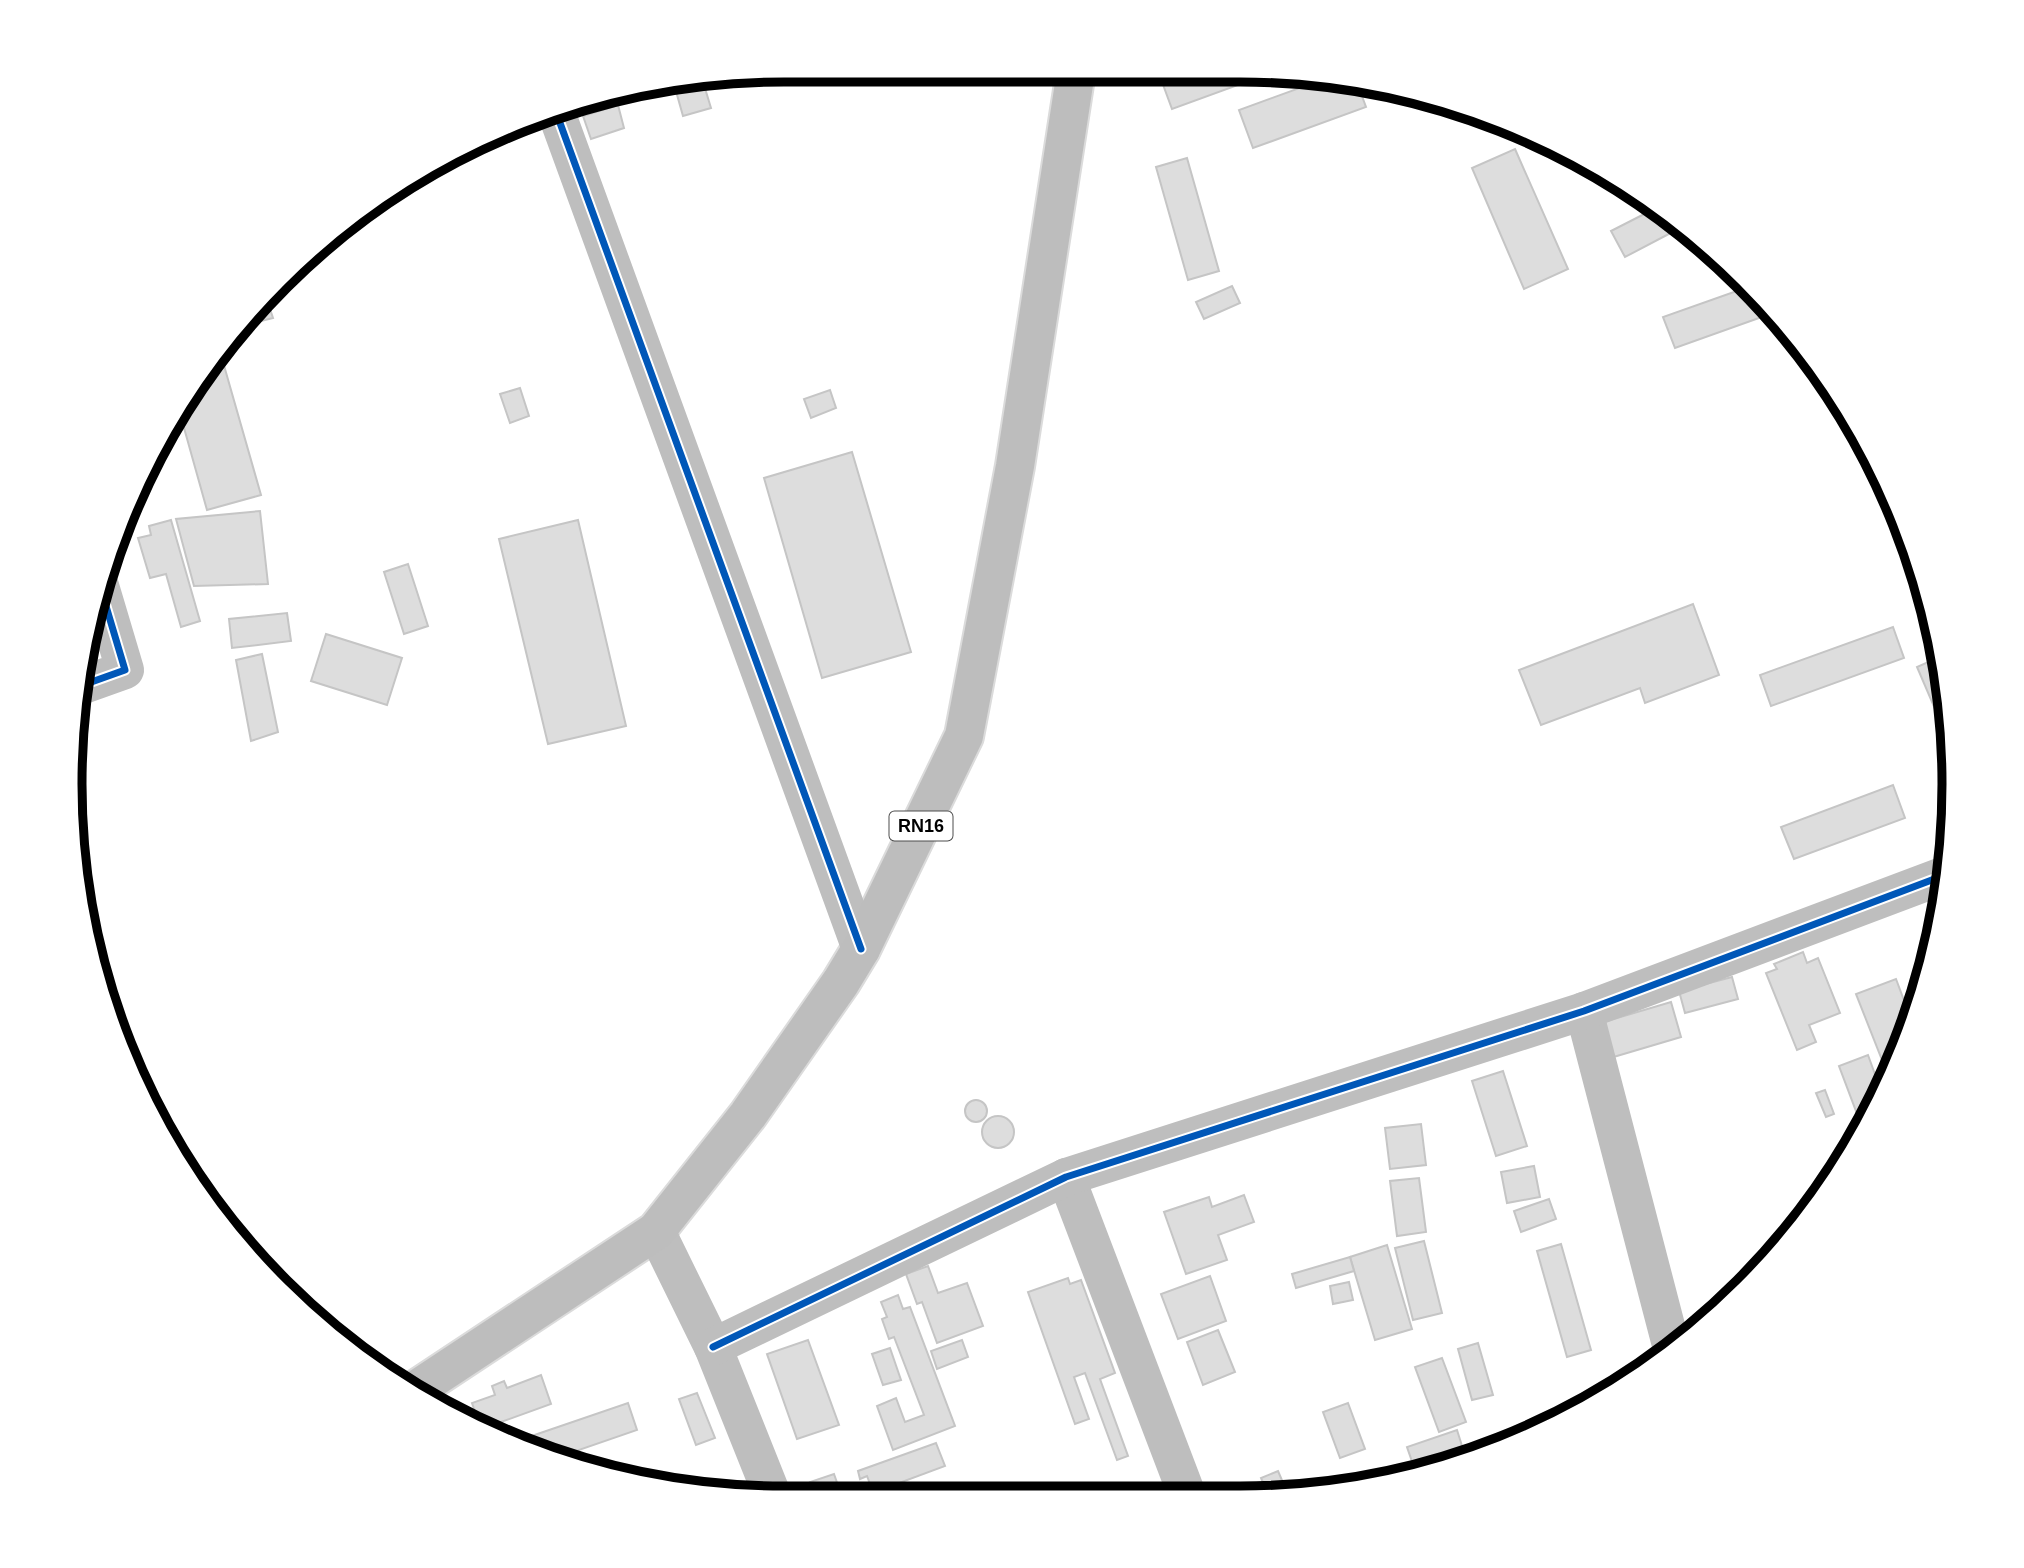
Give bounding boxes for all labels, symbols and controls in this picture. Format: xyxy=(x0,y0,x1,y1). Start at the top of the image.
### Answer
road number: RN16 xyxy=(890,812,953,840)

